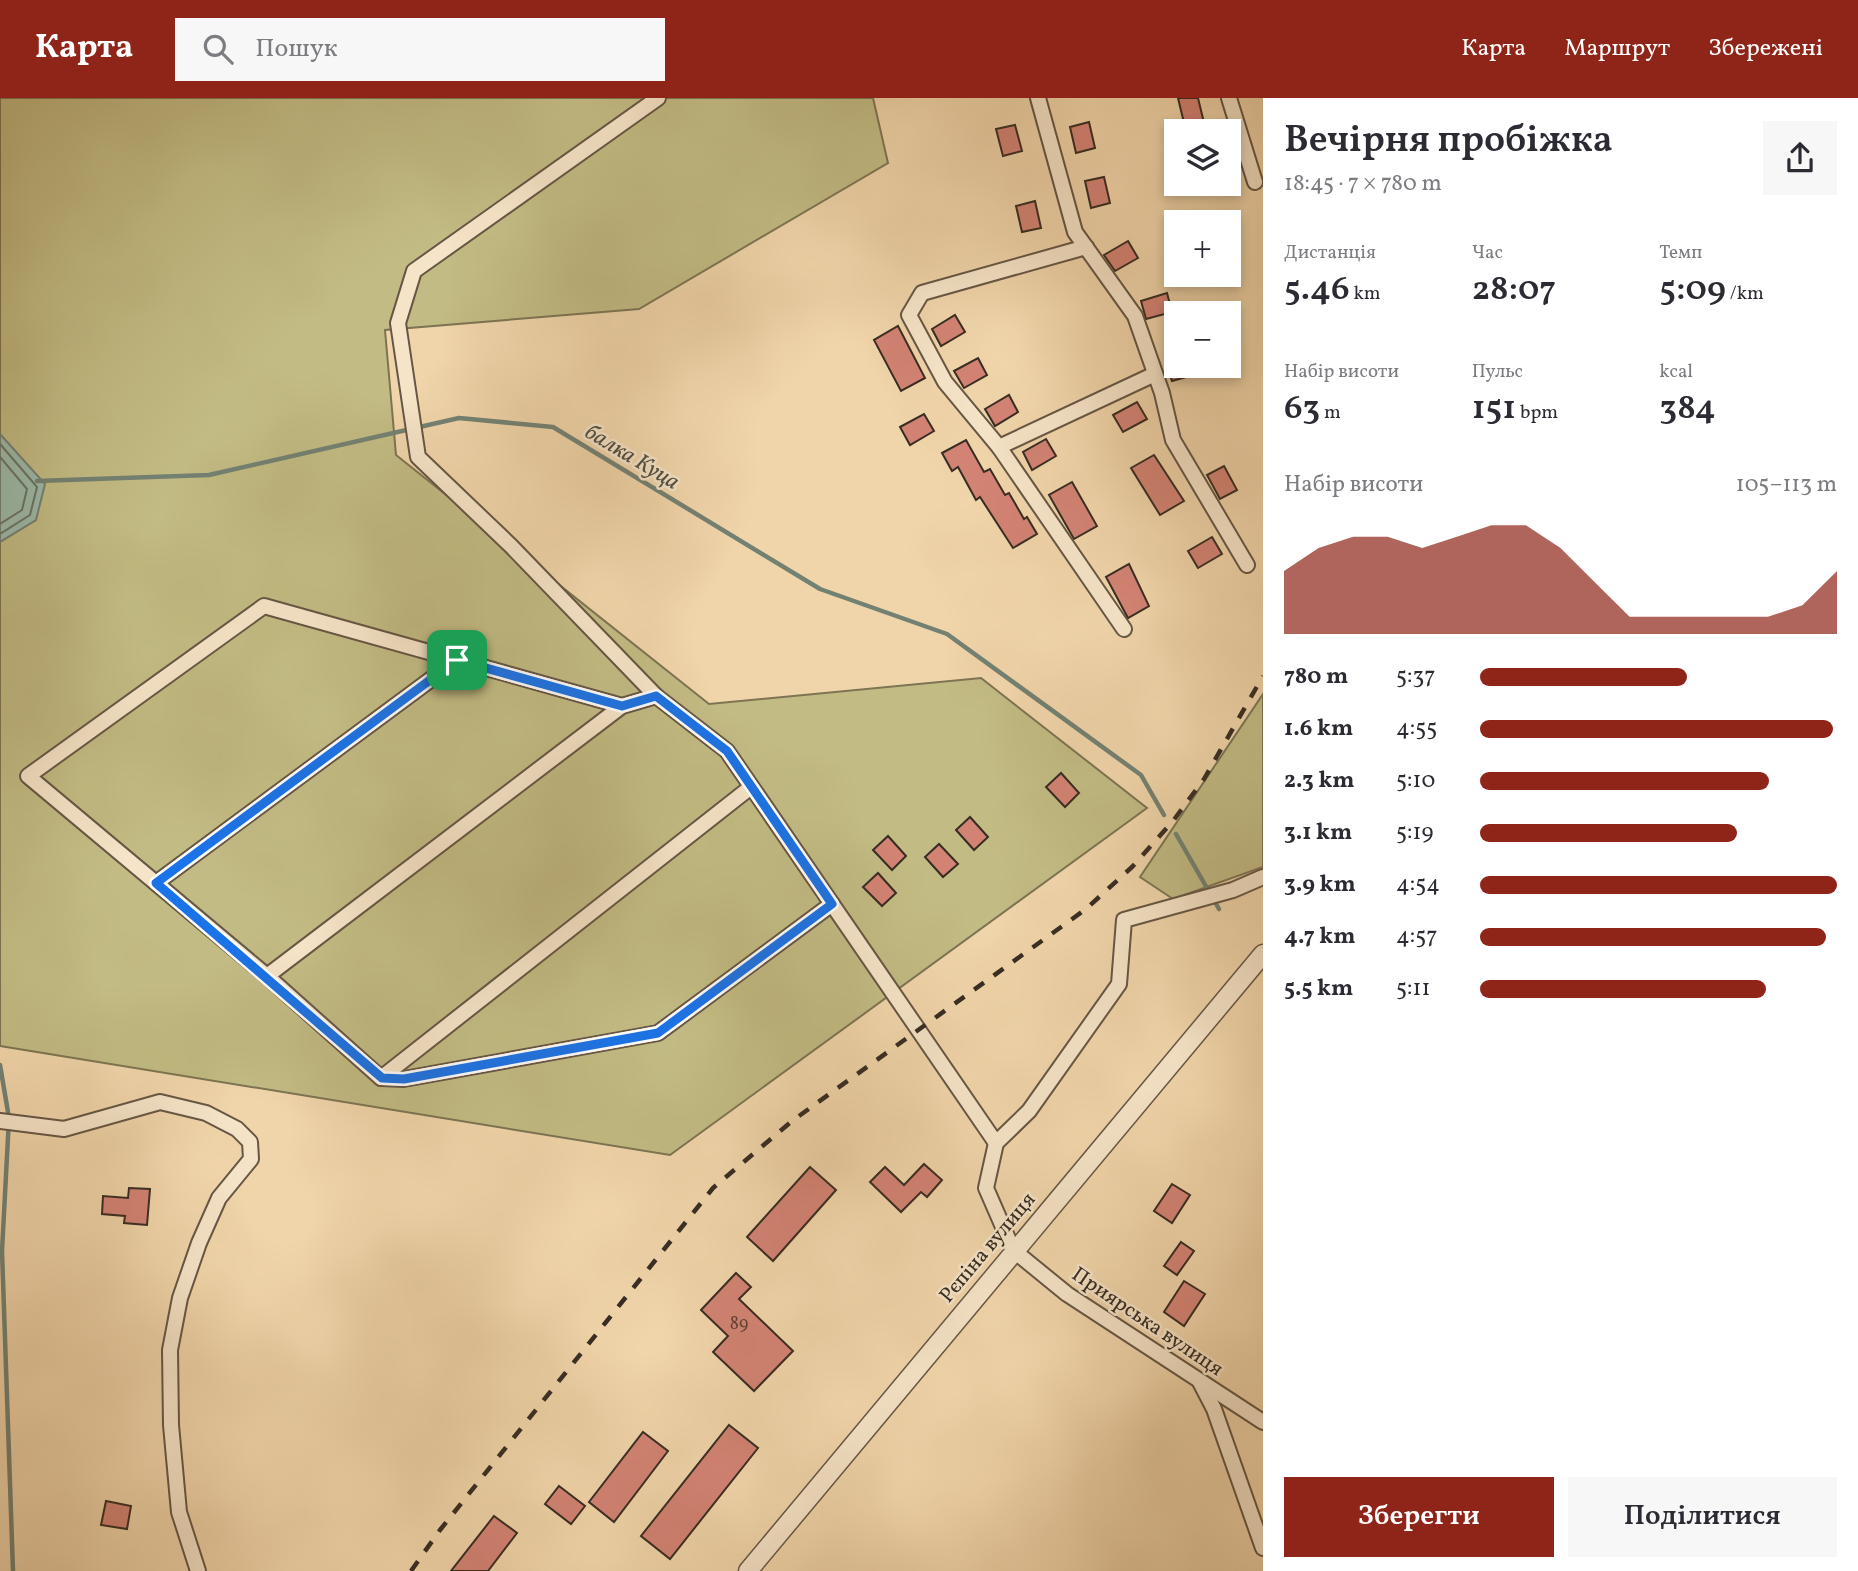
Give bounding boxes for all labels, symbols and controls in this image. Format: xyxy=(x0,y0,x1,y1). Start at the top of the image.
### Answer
search box xyxy=(175,18,665,81)
text: Карта xyxy=(35,26,133,72)
icon: search xyxy=(199,30,237,68)
text: Пошук xyxy=(255,31,338,67)
text: Карта xyxy=(1461,32,1526,66)
text: Маршрут xyxy=(1564,32,1670,66)
text: Збережені xyxy=(1708,32,1823,66)
text: Вечірня пробіжка xyxy=(1284,115,1613,168)
map controls xyxy=(1164,119,1241,378)
button: layers xyxy=(1164,119,1241,196)
button: share xyxy=(1763,121,1837,195)
text: 18:45 · 7 × 780 m xyxy=(1284,168,1442,200)
button: + xyxy=(1164,210,1241,287)
text: Дистанція xyxy=(1284,240,1376,266)
text: Час xyxy=(1472,240,1503,266)
text: Темп xyxy=(1659,240,1702,266)
text: 5.46 xyxy=(1284,266,1350,314)
text: 28:07 xyxy=(1472,266,1556,314)
text: 5:09 xyxy=(1659,266,1726,314)
text: km xyxy=(1350,281,1381,307)
text: /km xyxy=(1726,281,1764,307)
button: − xyxy=(1164,301,1241,378)
text: Набір висоти xyxy=(1284,359,1399,385)
text: Пульс xyxy=(1472,359,1523,385)
text: kcal xyxy=(1659,359,1693,385)
text: 63 xyxy=(1284,385,1320,433)
text: 151 xyxy=(1472,385,1516,433)
text: 384 xyxy=(1659,385,1716,433)
text: m xyxy=(1320,400,1341,426)
text: bpm xyxy=(1516,400,1558,426)
water label: балка Куца xyxy=(579,417,685,499)
text: Набір висоти xyxy=(1284,469,1423,501)
text: 105–113 m xyxy=(1736,469,1837,501)
pin xyxy=(427,630,487,690)
icon: arrive xyxy=(438,641,476,679)
text: 780 m xyxy=(1284,661,1348,693)
text: 5:37 xyxy=(1396,661,1435,693)
text: 1.6 km xyxy=(1284,713,1353,745)
text: 4:55 xyxy=(1396,713,1437,745)
text: 2.3 km xyxy=(1284,765,1355,797)
text: 5:10 xyxy=(1396,765,1435,797)
text: 3.1 km xyxy=(1284,817,1352,849)
text: 5:19 xyxy=(1396,817,1433,849)
text: 3.9 km xyxy=(1284,869,1356,901)
text: 4:54 xyxy=(1396,869,1440,901)
text: 4.7 km xyxy=(1284,921,1356,953)
text: 4:57 xyxy=(1396,921,1437,953)
text: 5.5 km xyxy=(1284,973,1353,1005)
text: 5:11 xyxy=(1396,973,1430,1005)
street label: Рєпіна вулиця xyxy=(933,1186,1043,1309)
street label: Приярська вулиця xyxy=(1065,1261,1229,1384)
house number: 89 xyxy=(730,1312,748,1337)
button: Зберегти xyxy=(1284,1477,1554,1557)
button: Поділитися xyxy=(1568,1477,1837,1557)

